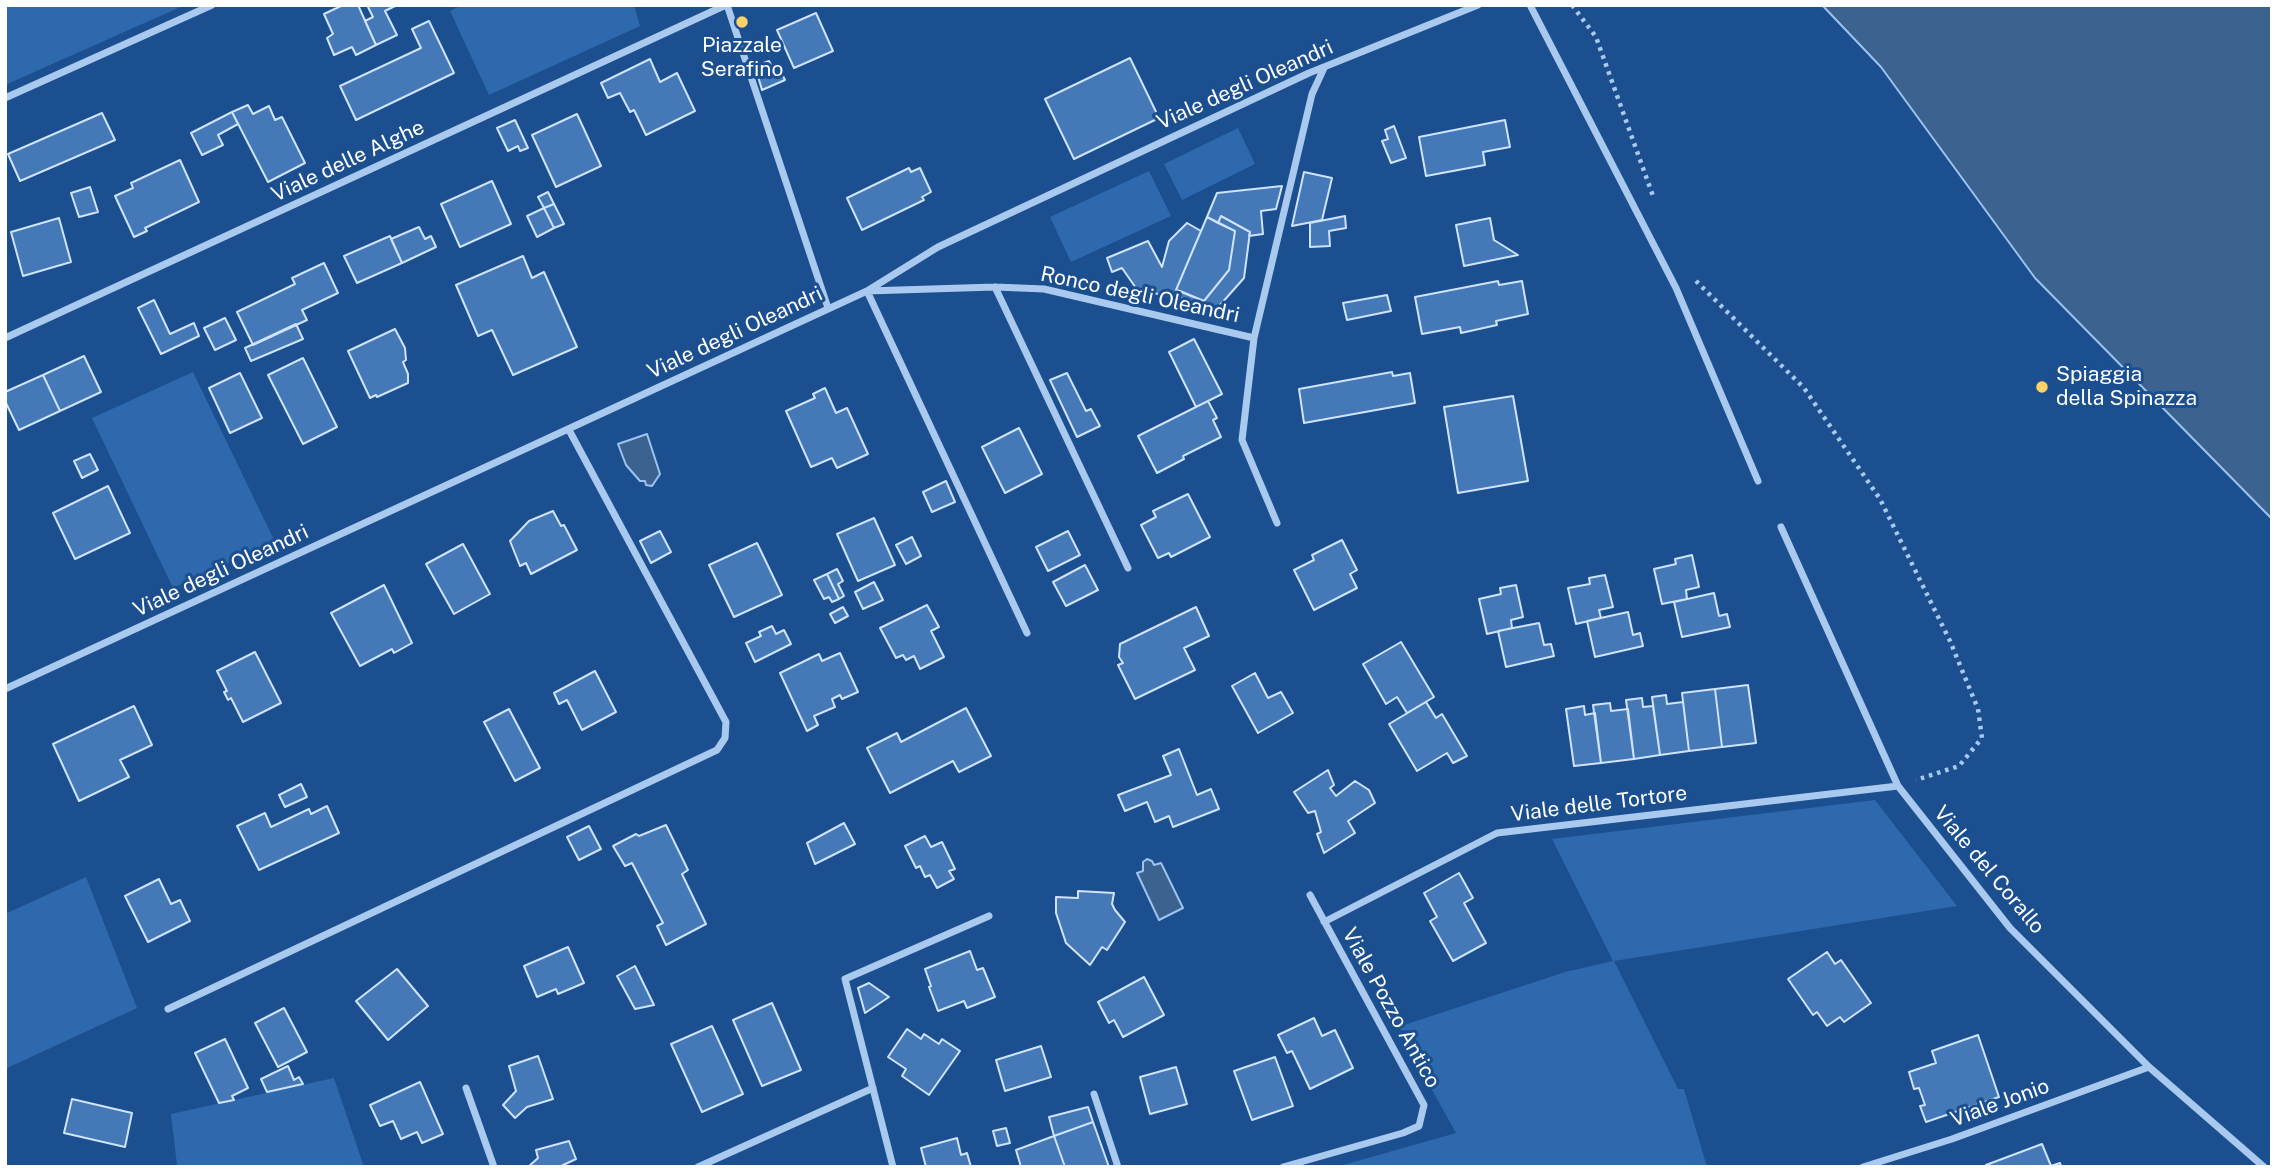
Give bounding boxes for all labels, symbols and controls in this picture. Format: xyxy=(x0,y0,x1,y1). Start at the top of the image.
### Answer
marker: Piazzale Serafino xyxy=(734,14,750,30)
place label: Piazzale Serafino xyxy=(701,33,783,83)
street label: Viale degli Oleandri xyxy=(1153,35,1337,135)
street label: Viale delle Alghe xyxy=(268,115,428,207)
street label: Ronco degli Oleandri xyxy=(1038,262,1242,328)
street label: Viale degli Oleandri xyxy=(643,281,827,385)
place label: Spiaggia della Spinazza xyxy=(2056,362,2197,412)
marker: Spiaggia della Spinazza xyxy=(2034,379,2050,395)
street label: Viale degli Oleandri xyxy=(129,519,313,623)
street label: Viale delle Tortore xyxy=(1509,781,1689,827)
street label: Viale del Corallo xyxy=(1928,801,2050,939)
street label: Viale Pozzo Antico xyxy=(1337,924,1445,1092)
street label: Viale Jonio xyxy=(1947,1074,2053,1132)

